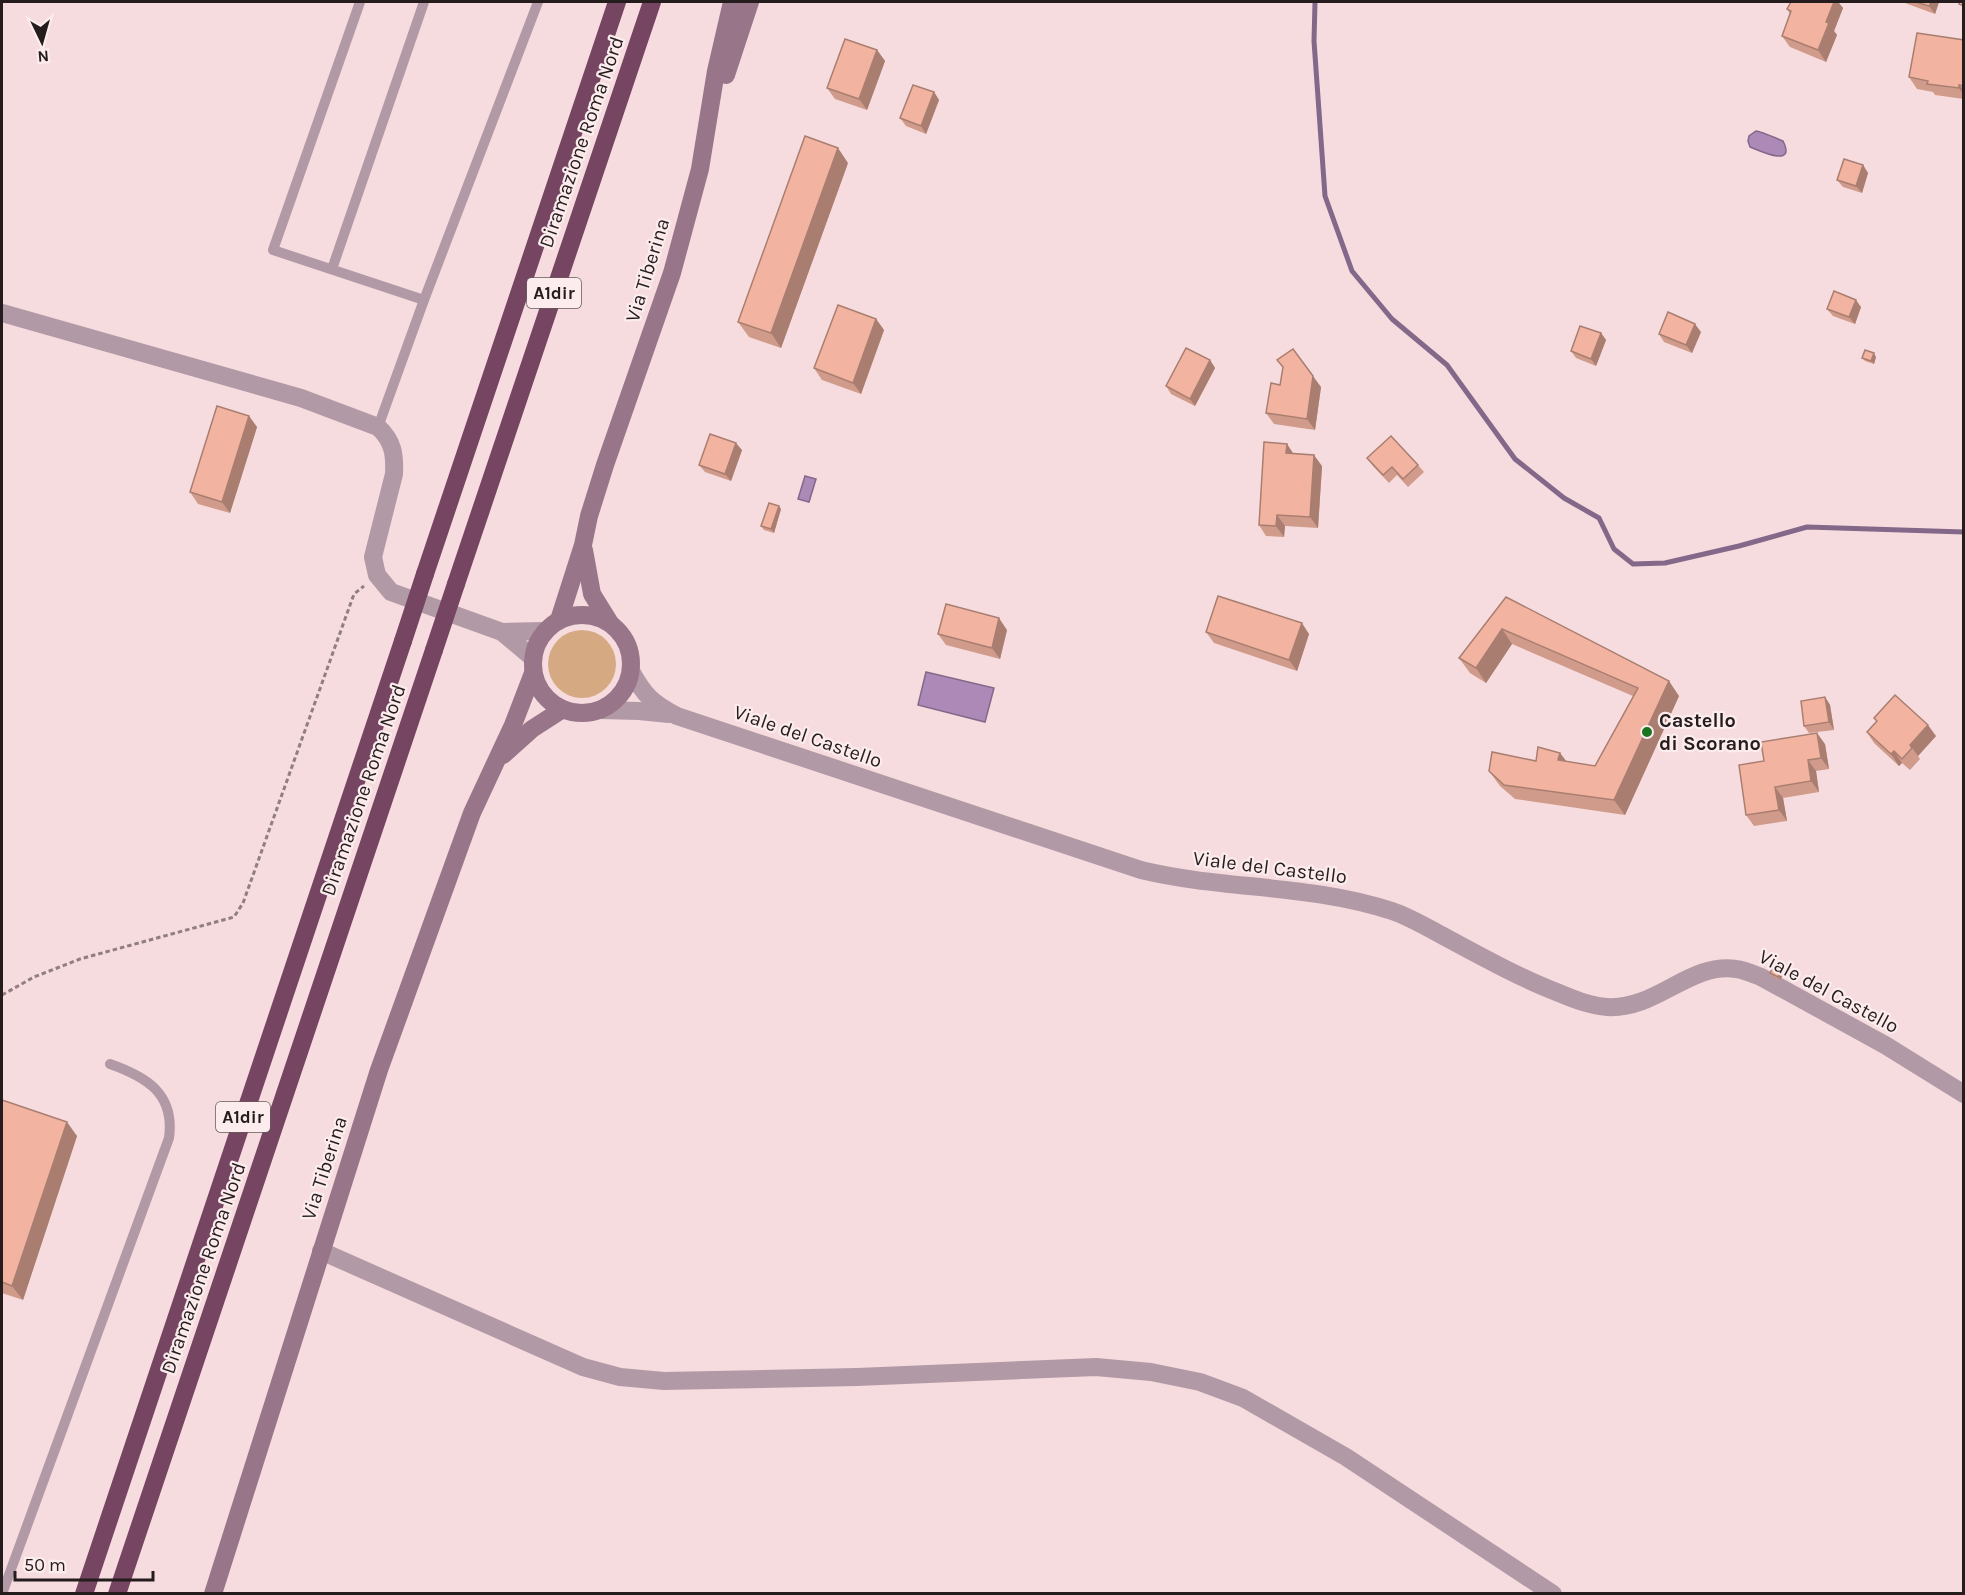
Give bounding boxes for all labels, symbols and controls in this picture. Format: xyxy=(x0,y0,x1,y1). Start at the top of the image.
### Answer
north arrow xyxy=(12,12,72,72)
street label: Diramazione Roma Nord xyxy=(534,33,628,251)
text: N xyxy=(37,46,50,66)
street label: Via Tiberina xyxy=(621,215,674,325)
road number: A1dir xyxy=(527,278,581,308)
street label: Diramazione Roma Nord xyxy=(316,681,410,899)
street label: Viale del Castello xyxy=(731,700,885,773)
place label: Castello di Scorano xyxy=(1659,709,1761,755)
marker: Castello di Scorano xyxy=(1640,725,1654,739)
street label: Viale del Castello xyxy=(1192,847,1348,888)
street label: Viale del Castello xyxy=(1755,945,1903,1038)
road number: A1dir xyxy=(216,1102,270,1132)
street label: Via Tiberina xyxy=(297,1114,352,1223)
street label: Diramazione Roma Nord xyxy=(156,1159,250,1377)
scale bar xyxy=(15,1544,153,1582)
text: 50 m xyxy=(24,1554,66,1576)

